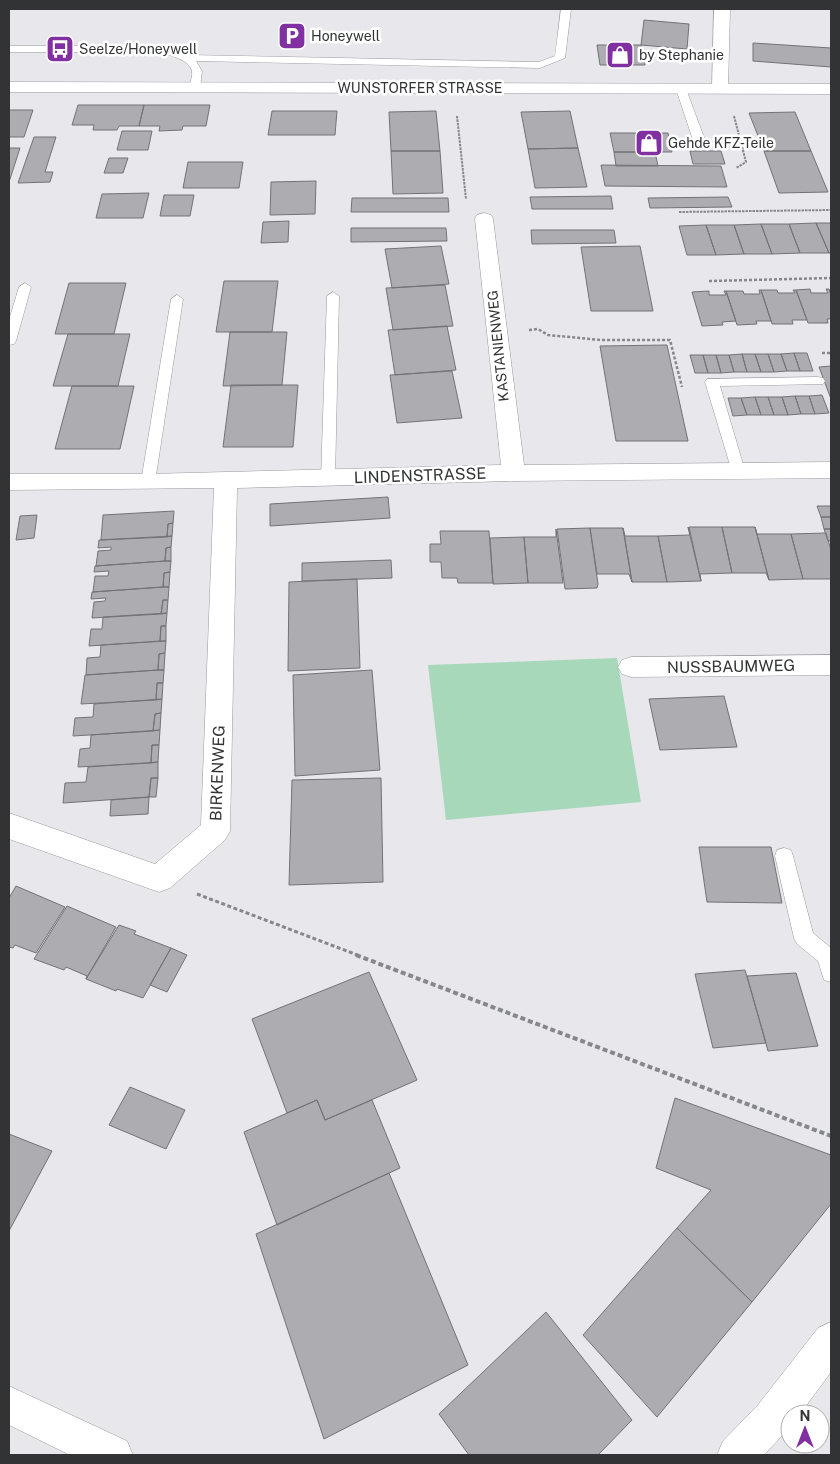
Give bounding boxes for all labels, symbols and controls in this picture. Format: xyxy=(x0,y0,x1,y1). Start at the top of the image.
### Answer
parking icon: Honeywell xyxy=(277,21,307,51)
place label: Honeywell xyxy=(311,28,380,44)
bus stop icon: Seelze/Honeywell xyxy=(45,34,75,64)
shop icon: by Stephanie xyxy=(605,40,635,70)
place label: Seelze/Honeywell xyxy=(79,41,197,57)
place label: by Stephanie xyxy=(639,47,724,63)
street label: WUNSTORFER STRASSE xyxy=(337,80,503,96)
shop icon: Gehde KFZ-Teile xyxy=(634,128,664,158)
place label: Gehde KFZ-Teile xyxy=(668,135,774,151)
street label: KASTANIENWEG xyxy=(484,290,512,402)
street label: LINDENSTRASSE xyxy=(354,464,487,487)
street label: NUSSBAUMWEG xyxy=(667,656,795,677)
street label: BIRKENWEG xyxy=(206,725,229,821)
north arrow xyxy=(780,1404,830,1454)
text: N xyxy=(800,1408,810,1424)

